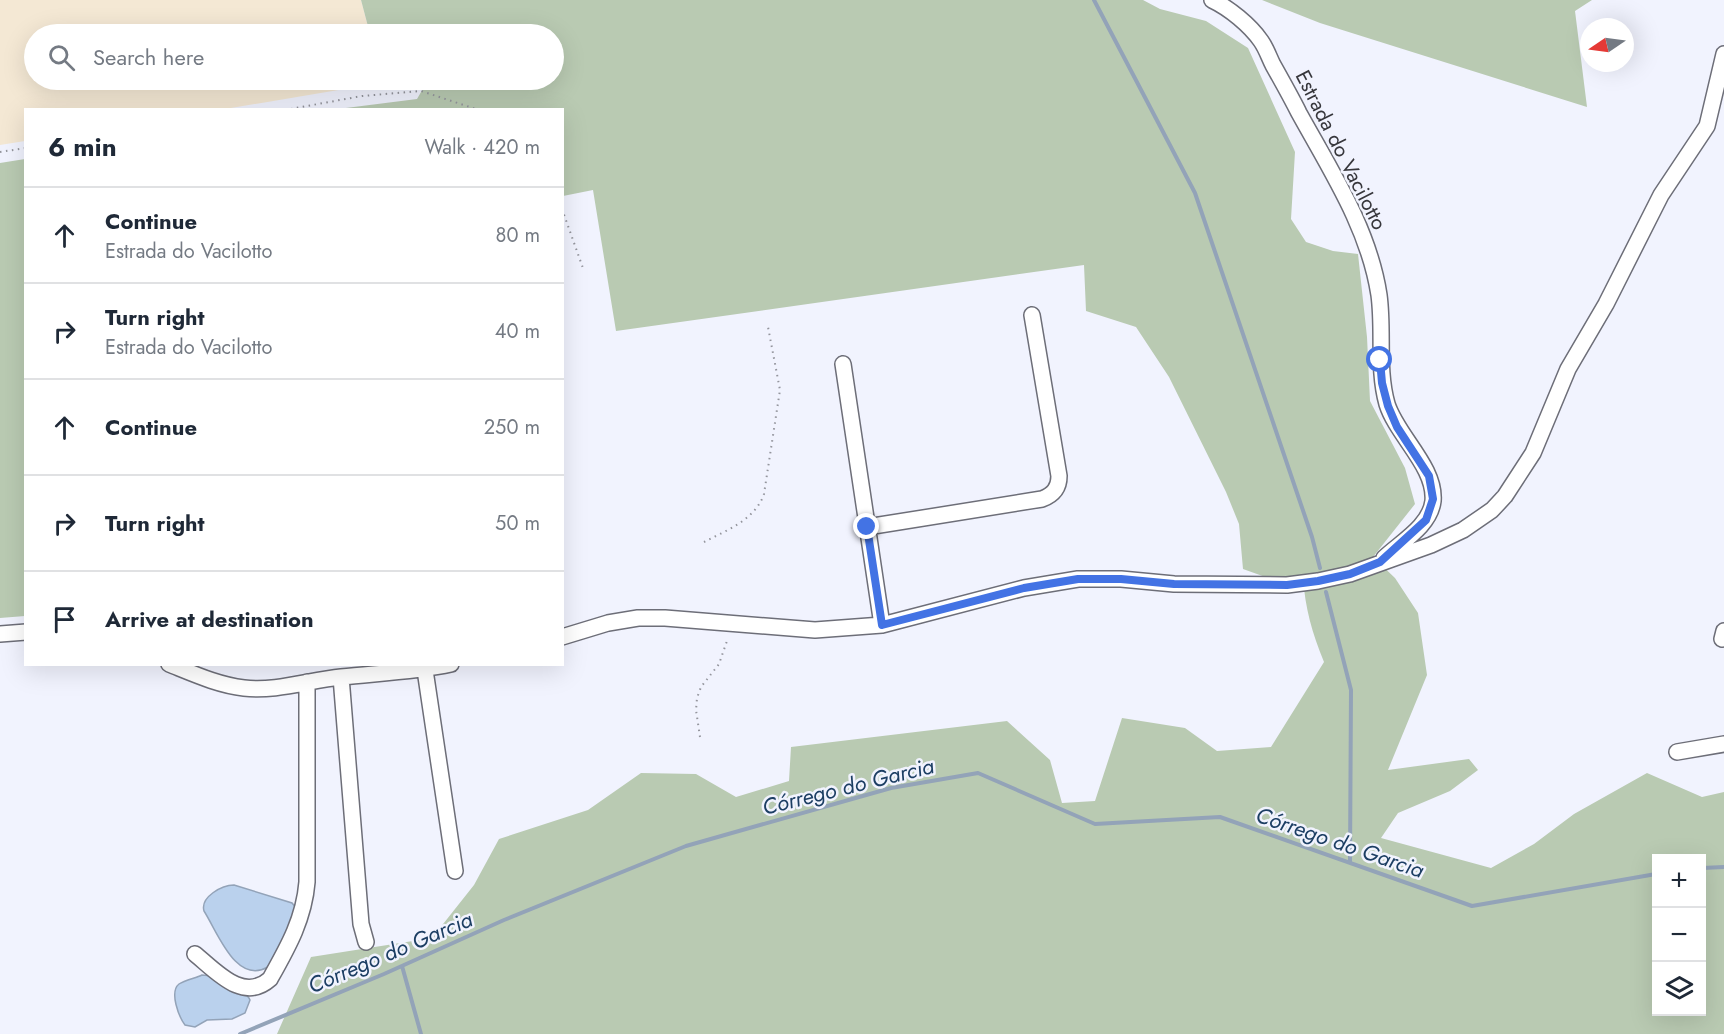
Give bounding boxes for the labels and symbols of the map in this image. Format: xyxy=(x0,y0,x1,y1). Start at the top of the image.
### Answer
north arrow xyxy=(1580,18,1634,72)
street label: Estrada do Vacilotto xyxy=(1288,65,1394,235)
route start xyxy=(1366,346,1392,372)
route end xyxy=(853,513,879,539)
water label: Córrego do Garcia xyxy=(759,749,937,823)
water label: Córrego do Garcia xyxy=(1252,798,1428,886)
water label: Córrego do Garcia xyxy=(303,903,477,1001)

